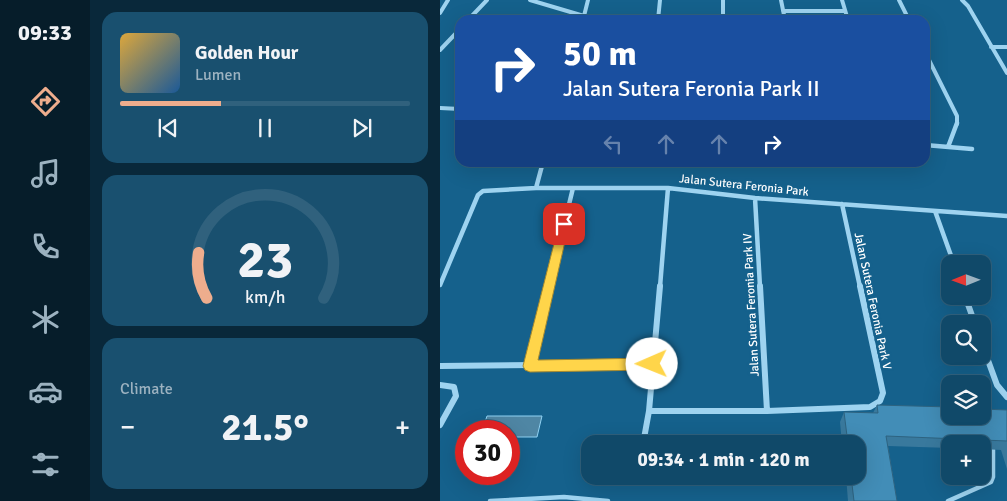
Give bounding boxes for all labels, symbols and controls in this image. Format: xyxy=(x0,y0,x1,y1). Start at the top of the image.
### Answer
text: 09:33 xyxy=(18,19,72,46)
text: 50 m xyxy=(563,32,637,75)
icon: right xyxy=(480,35,545,100)
text: Golden Hour xyxy=(195,41,298,65)
text: Lumen xyxy=(195,65,241,85)
text: Jalan Sutera Feronia Park II xyxy=(563,75,820,102)
icon: directions xyxy=(28,84,63,119)
icon: previous xyxy=(154,114,182,142)
icon: pause xyxy=(251,114,279,142)
icon: next xyxy=(348,114,376,142)
icon: left xyxy=(599,130,627,158)
icon: ahead xyxy=(652,130,680,158)
icon: ahead xyxy=(705,130,733,158)
icon: right xyxy=(758,130,786,158)
icon: music xyxy=(28,156,63,191)
street label: Jalan Sutera Feronia Park xyxy=(678,171,810,200)
pin xyxy=(543,203,585,245)
icon: arrive xyxy=(550,210,578,238)
text: 23 xyxy=(237,228,293,292)
icon: phone xyxy=(28,229,63,264)
street label: Jalan Sutera Feronia Park V xyxy=(851,231,894,371)
street label: Jalan Sutera Feronia Park IV xyxy=(740,233,763,377)
north arrow xyxy=(941,255,991,305)
map controls xyxy=(941,255,991,485)
text: km/h xyxy=(245,286,285,308)
icon: climate xyxy=(28,302,63,337)
button: search xyxy=(941,315,991,365)
position arrow xyxy=(625,337,677,389)
icon: car xyxy=(28,374,63,409)
button: layers xyxy=(941,375,991,425)
text: Climate xyxy=(120,379,173,399)
text: 21.5° xyxy=(221,404,309,451)
text: − xyxy=(120,410,135,444)
text: + xyxy=(395,410,410,444)
speed limit sign: 30 xyxy=(455,420,520,485)
button: + xyxy=(941,435,991,485)
icon: filters xyxy=(28,447,63,482)
text: 09:34 · 1 min · 120 m xyxy=(637,448,810,472)

